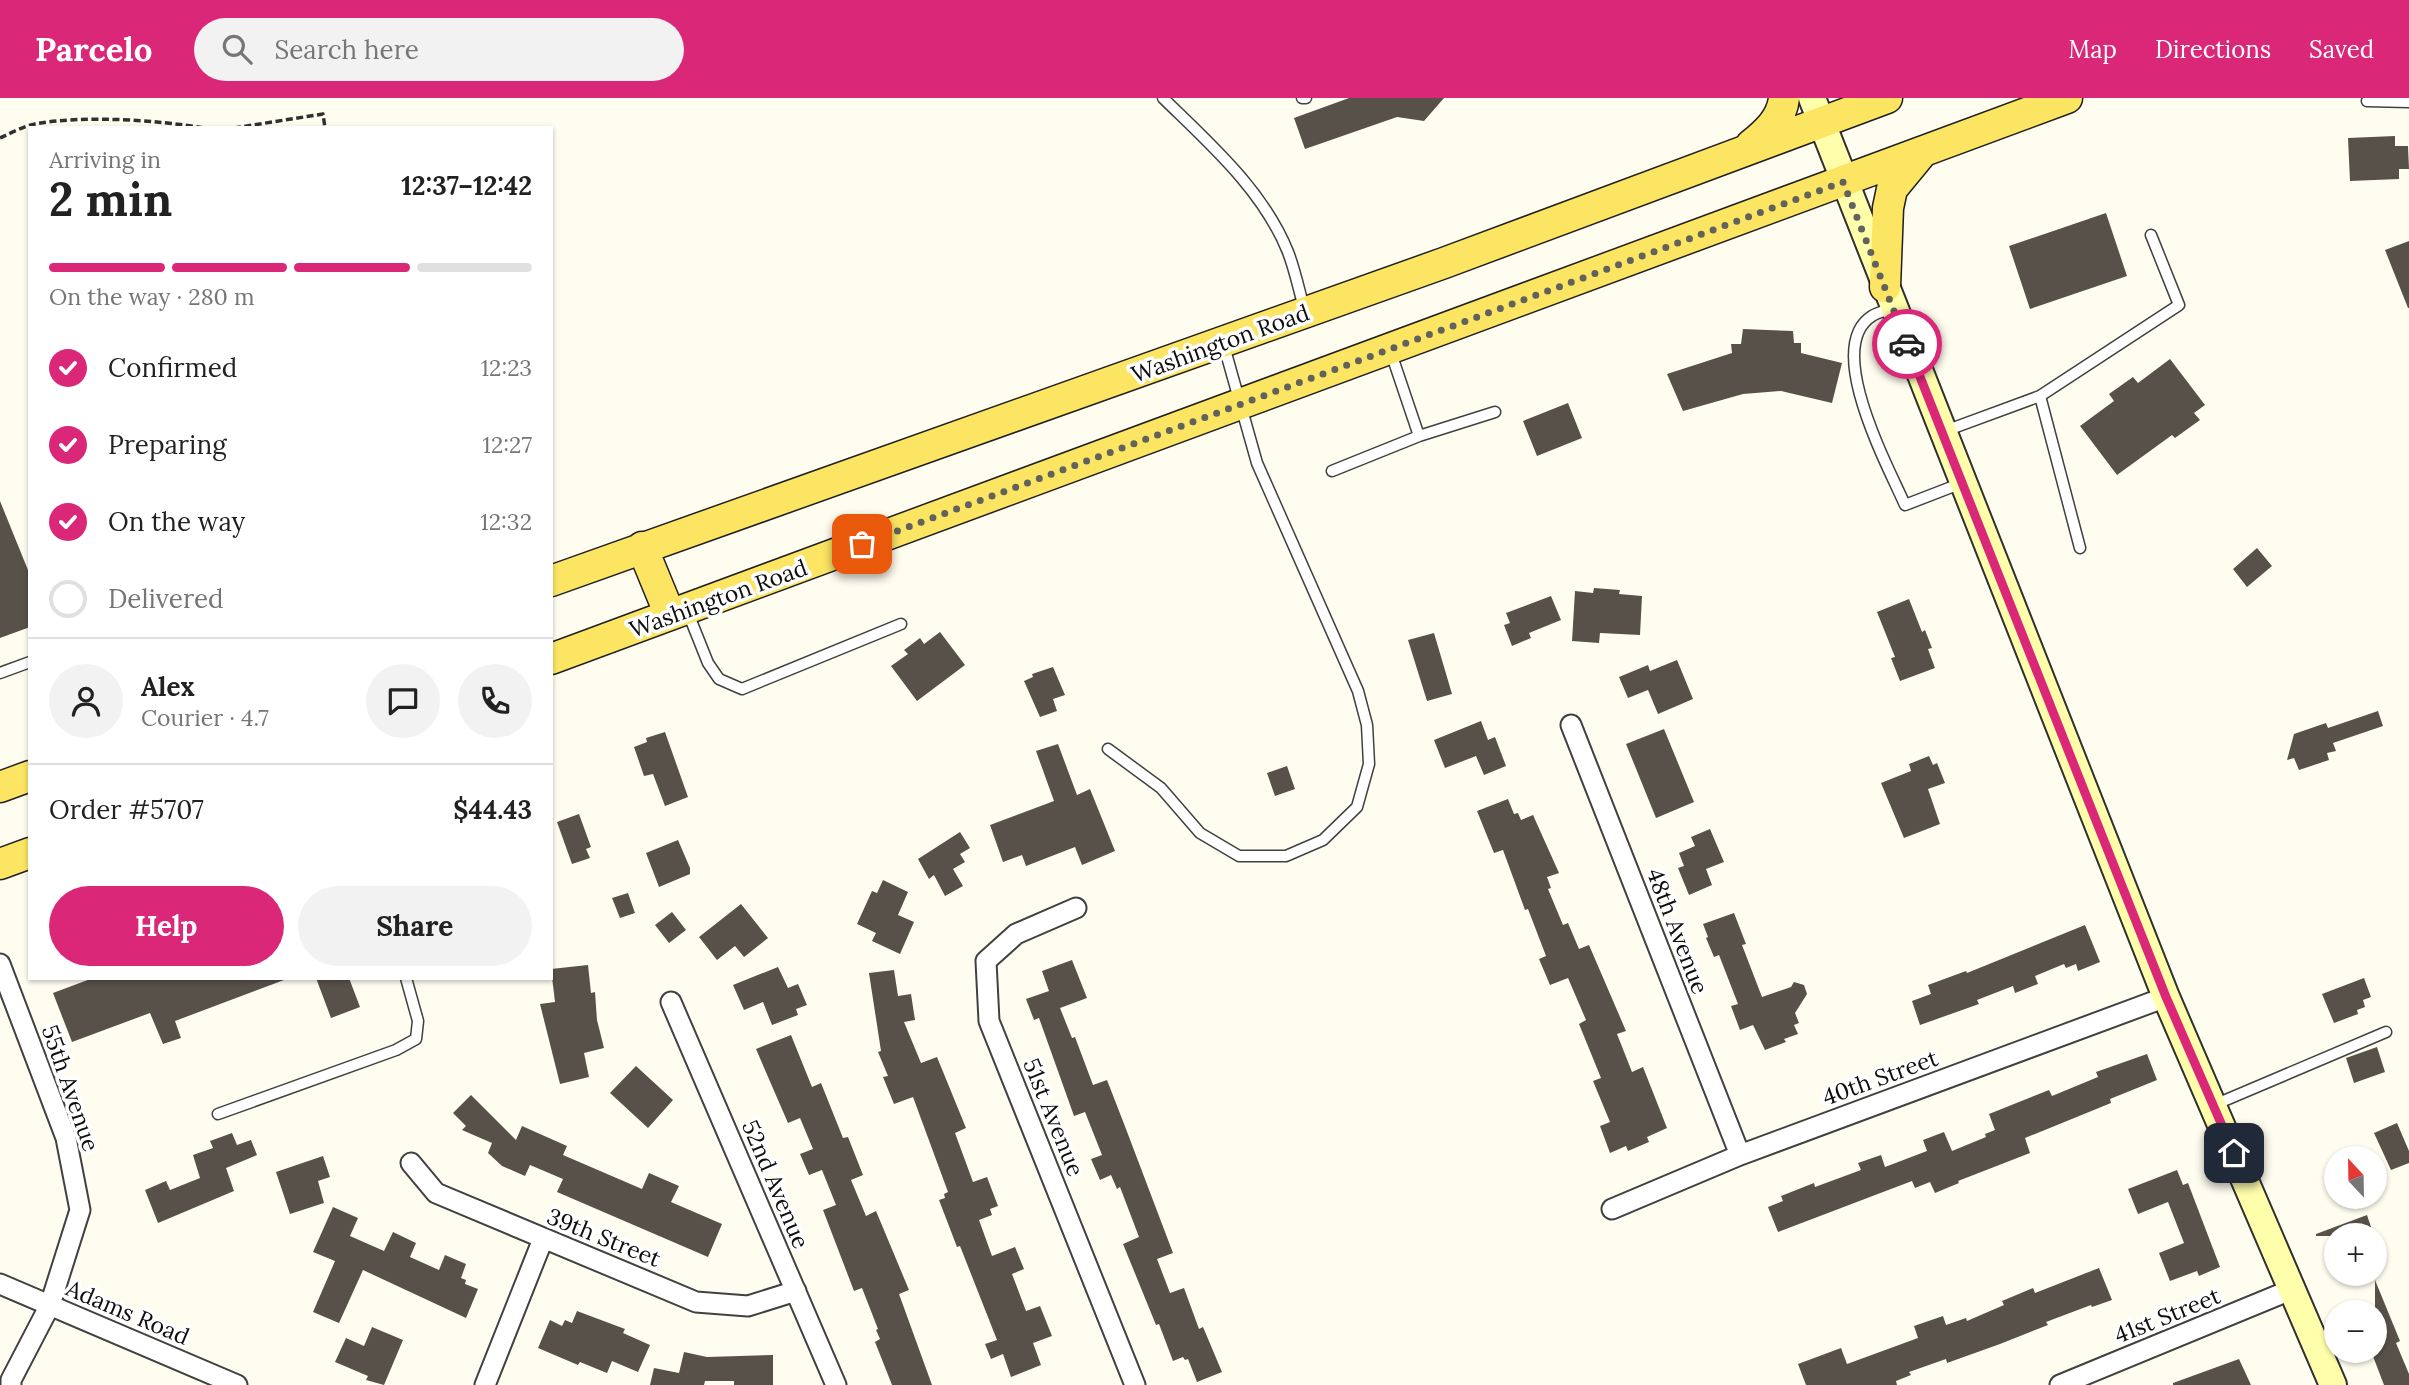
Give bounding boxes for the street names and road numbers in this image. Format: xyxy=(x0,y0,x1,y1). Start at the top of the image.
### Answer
street label: Washington Road xyxy=(1127,297,1313,389)
street label: Washington Road xyxy=(625,552,811,644)
street label: 48th Avenue xyxy=(1641,864,1715,998)
street label: 55th Avenue xyxy=(36,1021,106,1155)
street label: 40th Street xyxy=(1818,1043,1942,1111)
street label: 51st Avenue xyxy=(1017,1054,1091,1180)
street label: 52nd Avenue xyxy=(736,1115,816,1253)
street label: 39th Street xyxy=(543,1201,665,1273)
street label: Adams Road xyxy=(61,1273,194,1351)
street label: 41st Street xyxy=(2110,1281,2224,1349)

